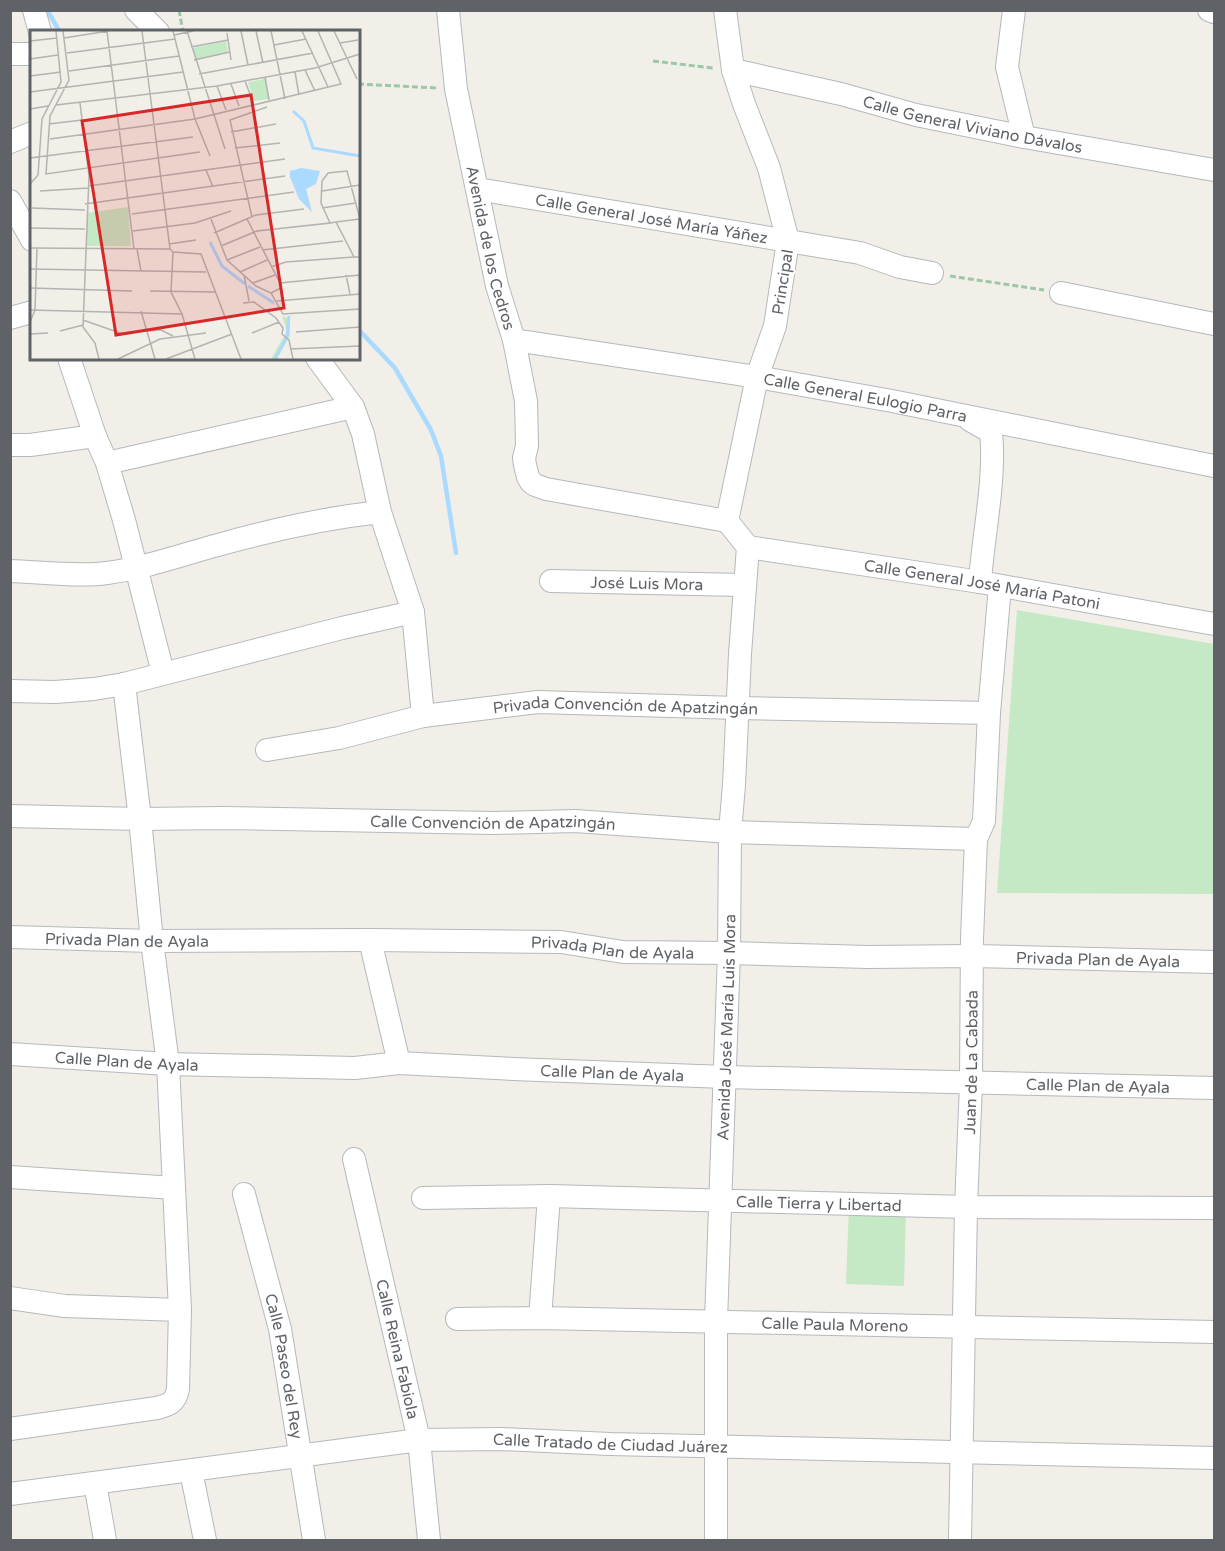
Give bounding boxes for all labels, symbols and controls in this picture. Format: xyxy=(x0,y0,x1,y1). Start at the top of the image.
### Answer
inset map xyxy=(30,30,360,360)
street label: Calle General Viviano Dávalos xyxy=(860,92,1084,158)
street label: Avenida de los Cedros xyxy=(461,164,519,333)
street label: Calle General José María Yáñez xyxy=(534,190,769,248)
street label: Principal xyxy=(768,248,798,316)
street label: Calle General Eulogio Parra xyxy=(762,369,969,427)
street label: Calle General José María Patoni xyxy=(862,556,1102,614)
street label: José Luis Mora xyxy=(590,573,704,595)
street label: Privada Convención de Apatzingán xyxy=(492,693,758,719)
street label: Calle Convención de Apatzingán xyxy=(370,812,616,835)
street label: Avenida José María Luis Mora xyxy=(713,914,740,1141)
street label: Privada Plan de Ayala xyxy=(45,929,209,952)
street label: Privada Plan de Ayala xyxy=(531,933,694,964)
street label: Privada Plan de Ayala xyxy=(1016,948,1180,972)
street label: Juan de La Cabada xyxy=(960,990,983,1135)
street label: Calle Plan de Ayala xyxy=(54,1048,199,1076)
street label: Calle Plan de Ayala xyxy=(540,1061,684,1086)
street label: Calle Plan de Ayala xyxy=(1026,1075,1170,1098)
street label: Calle Tierra y Libertad xyxy=(736,1192,902,1216)
street label: Calle Reina Fabiola xyxy=(371,1277,423,1421)
street label: Calle Paseo del Rey xyxy=(260,1291,307,1441)
street label: Calle Paula Moreno xyxy=(761,1314,909,1337)
street label: Calle Tratado de Ciudad Juárez xyxy=(493,1430,728,1458)

